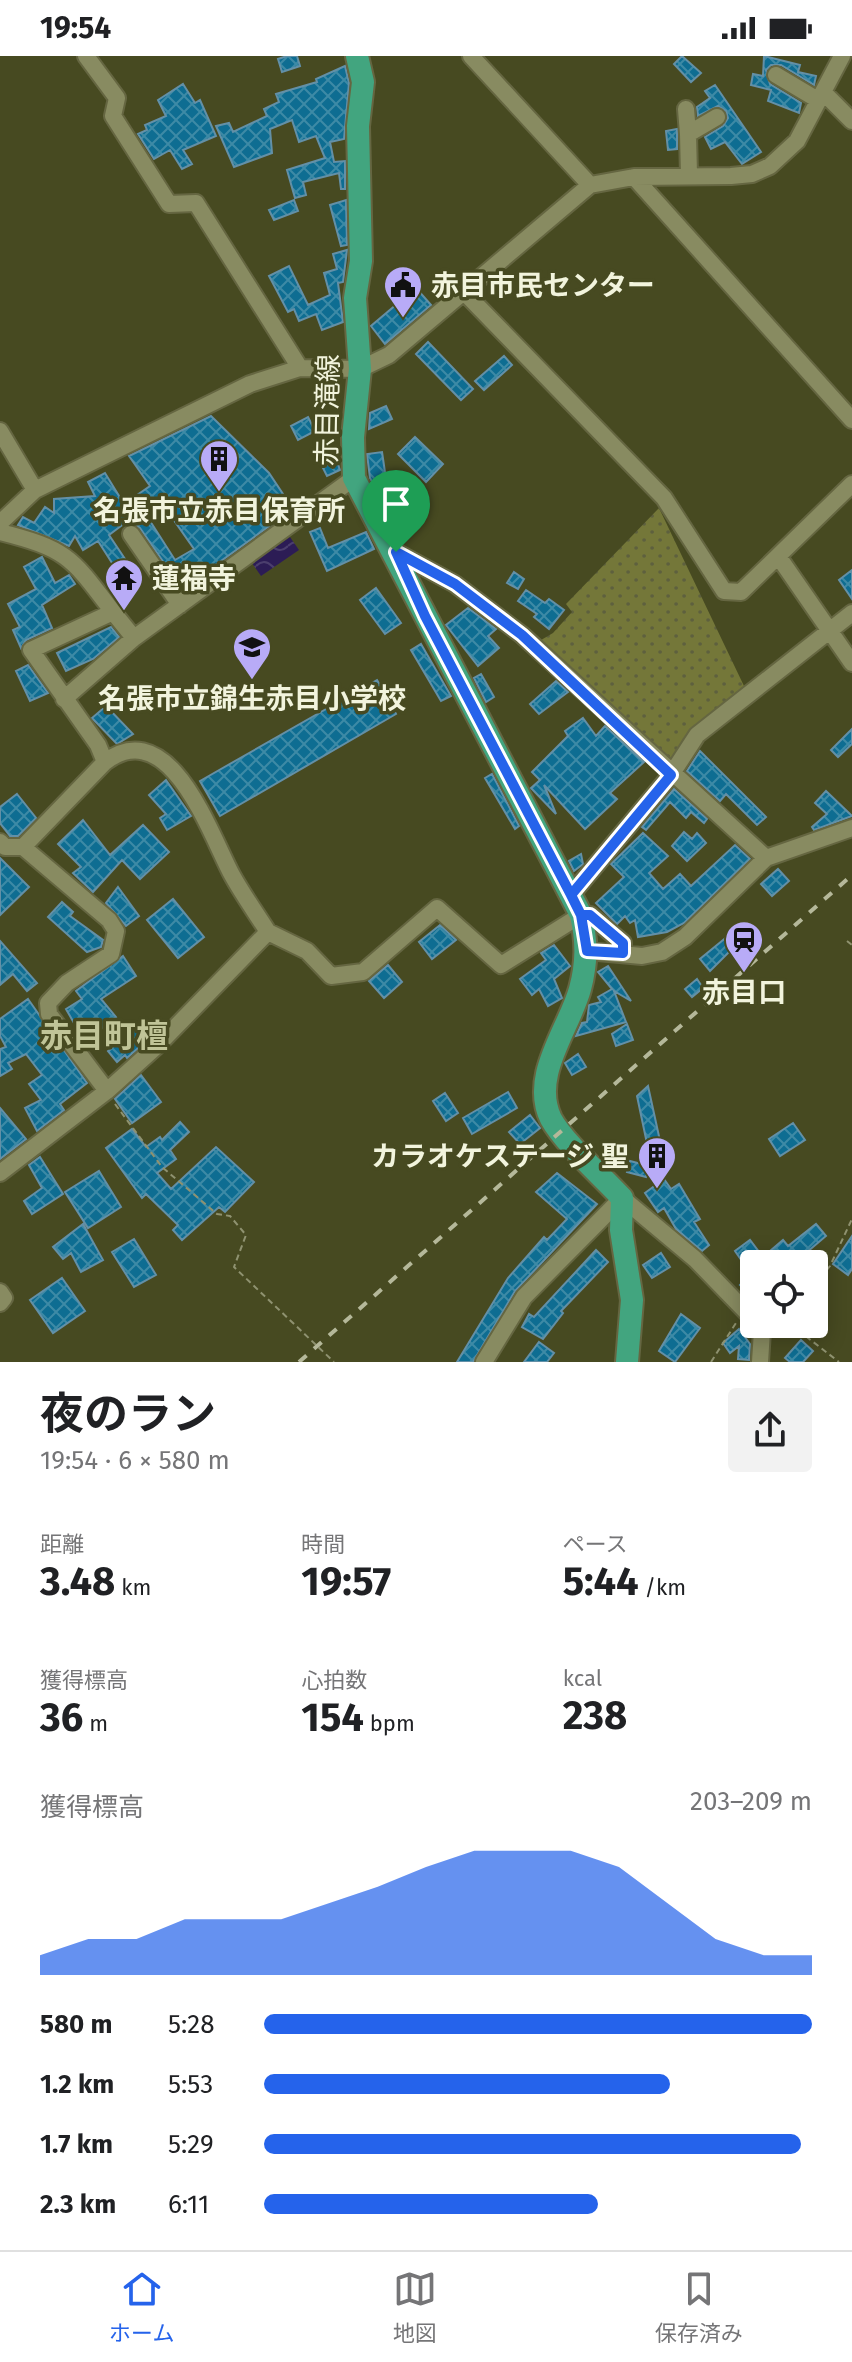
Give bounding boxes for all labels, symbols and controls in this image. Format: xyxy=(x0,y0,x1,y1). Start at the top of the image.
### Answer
text: 19:54 xyxy=(40,10,111,46)
public building icon: 赤目市民センター xyxy=(382,264,424,319)
place label: 赤目市民センター xyxy=(431,269,655,302)
street label: 赤目滝線 xyxy=(310,354,345,466)
building icon: 名張市立赤目保育所 xyxy=(198,438,240,493)
pin xyxy=(362,470,430,552)
icon: arrive xyxy=(374,482,418,526)
place label: 名張市立赤目保育所 xyxy=(93,494,345,527)
temple icon: 蓮福寺 xyxy=(103,557,145,612)
place label: 蓮福寺 xyxy=(152,562,236,595)
school or university icon: 名張市立錦生赤目小学校 xyxy=(231,626,273,681)
place label: 名張市立錦生赤目小学校 xyxy=(98,682,406,715)
station icon: 赤目口 xyxy=(723,919,765,974)
place label: 赤目口 xyxy=(702,976,786,1009)
district label: 赤目町檀 xyxy=(40,1017,168,1055)
building icon: カラオケステージ 聖 xyxy=(636,1135,678,1190)
place label: カラオケステージ 聖 xyxy=(371,1140,629,1173)
map controls xyxy=(740,1250,828,1338)
button: locate xyxy=(740,1250,828,1338)
text: 夜のラン xyxy=(40,1388,216,1441)
button: share xyxy=(728,1388,812,1472)
text: 19:54 · 6 × 580 m xyxy=(40,1445,230,1476)
text: 距離 xyxy=(40,1531,84,1558)
text: 時間 xyxy=(301,1531,345,1558)
text: ペース xyxy=(563,1531,628,1558)
text: 3.48 xyxy=(40,1558,115,1606)
text: 19:57 xyxy=(301,1558,391,1606)
text: 5:44 xyxy=(563,1558,639,1606)
text: km xyxy=(115,1574,151,1601)
text: /km xyxy=(639,1574,686,1601)
text: kcal xyxy=(563,1665,602,1692)
text: 獲得標高 xyxy=(40,1667,128,1694)
text: 心拍数 xyxy=(301,1667,367,1694)
text: 238 xyxy=(563,1692,627,1740)
text: 36 xyxy=(40,1694,83,1742)
text: 154 xyxy=(301,1694,364,1742)
text: m xyxy=(83,1710,108,1737)
text: bpm xyxy=(364,1710,415,1737)
text: 203–209 m xyxy=(690,1786,812,1817)
text: 獲得標高 xyxy=(40,1792,144,1823)
text: 580 m xyxy=(40,2009,112,2040)
text: 5:28 xyxy=(168,2009,214,2040)
text: 1.2 km xyxy=(40,2069,114,2100)
text: 5:53 xyxy=(168,2069,213,2100)
text: 1.7 km xyxy=(40,2129,113,2160)
text: 5:29 xyxy=(168,2129,214,2160)
text: 2.3 km xyxy=(40,2189,116,2220)
text: 6:11 xyxy=(168,2189,209,2220)
tab: ホーム xyxy=(109,2267,174,2347)
tab: 地図 xyxy=(393,2267,437,2347)
tab: 保存済み xyxy=(655,2267,743,2347)

